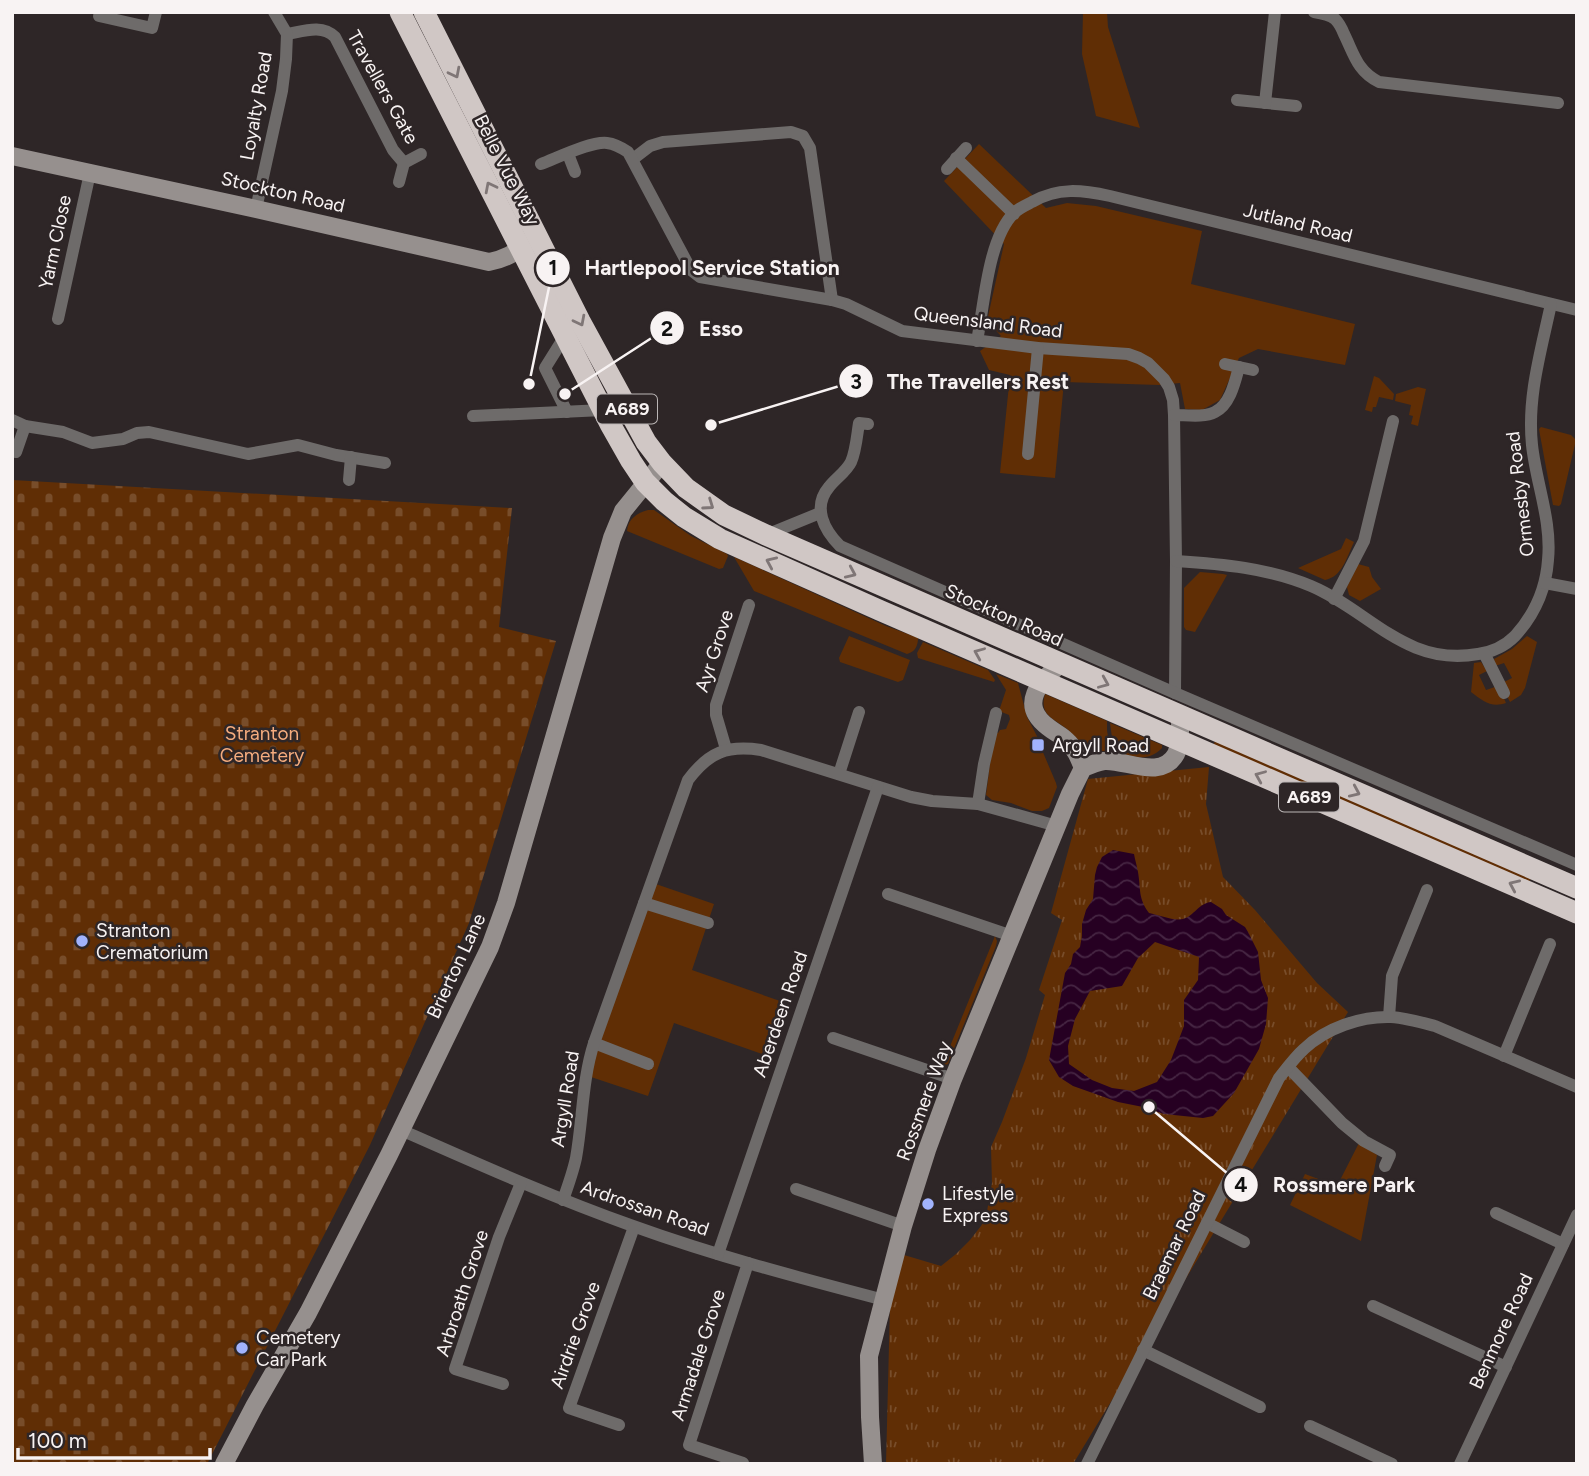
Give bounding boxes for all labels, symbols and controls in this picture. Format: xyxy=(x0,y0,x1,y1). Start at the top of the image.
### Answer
street label: Travellers Gate xyxy=(342,26,424,148)
street label: Loyalty Road xyxy=(235,50,277,162)
one-way arrow xyxy=(447,66,461,78)
street label: Belle Vue Way xyxy=(469,111,545,229)
street label: Stockton Road xyxy=(219,167,347,217)
one-way arrow xyxy=(485,182,499,195)
street label: Yarm Close xyxy=(34,193,76,291)
street label: Jutland Road xyxy=(1241,198,1355,248)
callout: Hartlepool Service Station xyxy=(536,247,854,289)
text: 1 xyxy=(549,255,557,280)
text: Hartlepool Service Station xyxy=(584,255,840,280)
street label: Queensland Road xyxy=(912,301,1064,343)
callout: Esso xyxy=(650,307,757,349)
one-way arrow xyxy=(572,313,586,326)
text: 2 xyxy=(661,316,673,341)
text: Esso xyxy=(699,316,743,341)
callout: The Travellers Rest xyxy=(838,360,1083,402)
text: 3 xyxy=(850,369,862,394)
text: The Travellers Rest xyxy=(887,369,1069,394)
road number: A689 xyxy=(597,394,657,424)
street label: Ormesby Road xyxy=(1501,430,1539,558)
one-way arrow xyxy=(701,497,714,509)
one-way arrow xyxy=(766,556,778,570)
one-way arrow xyxy=(844,565,856,579)
street label: Stockton Road xyxy=(942,579,1066,651)
street label: Ayr Grove xyxy=(690,607,738,695)
one-way arrow xyxy=(974,648,986,662)
one-way arrow xyxy=(1097,675,1109,689)
park label: Stranton Cemetery xyxy=(220,722,304,767)
place label: Argyll Road xyxy=(1052,734,1149,757)
marker: Argyll Road xyxy=(1030,737,1046,753)
one-way arrow xyxy=(1255,770,1267,784)
road number: A689 xyxy=(1279,782,1339,812)
one-way arrow xyxy=(1348,784,1361,798)
one-way arrow xyxy=(1509,879,1521,893)
street label: Brierton Lane xyxy=(422,910,490,1022)
place label: Stranton Crematorium xyxy=(96,919,208,964)
marker: Stranton Crematorium xyxy=(74,933,90,949)
street label: Aberdeen Road xyxy=(748,948,812,1080)
street label: Rossmere Way xyxy=(892,1038,956,1164)
street label: Argyll Road xyxy=(546,1049,584,1149)
callout: Rossmere Park xyxy=(1224,1164,1429,1206)
text: 4 xyxy=(1234,1172,1248,1197)
text: Rossmere Park xyxy=(1273,1172,1416,1197)
street label: Ardrossan Road xyxy=(578,1175,712,1241)
place label: Lifestyle Express xyxy=(942,1182,1014,1227)
street label: Braemar Road xyxy=(1138,1187,1210,1303)
marker: Lifestyle Express xyxy=(920,1196,936,1212)
street label: Arbroath Grove xyxy=(431,1227,493,1359)
street label: Benmore Road xyxy=(1464,1269,1538,1393)
street label: Airdrie Grove xyxy=(545,1278,605,1392)
street label: Armadale Grove xyxy=(666,1286,730,1424)
place label: Cemetery Car Park xyxy=(256,1326,341,1371)
marker: Cemetery Car Park xyxy=(234,1340,250,1356)
scale bar xyxy=(18,1416,210,1460)
text: 100 m xyxy=(28,1428,87,1453)

